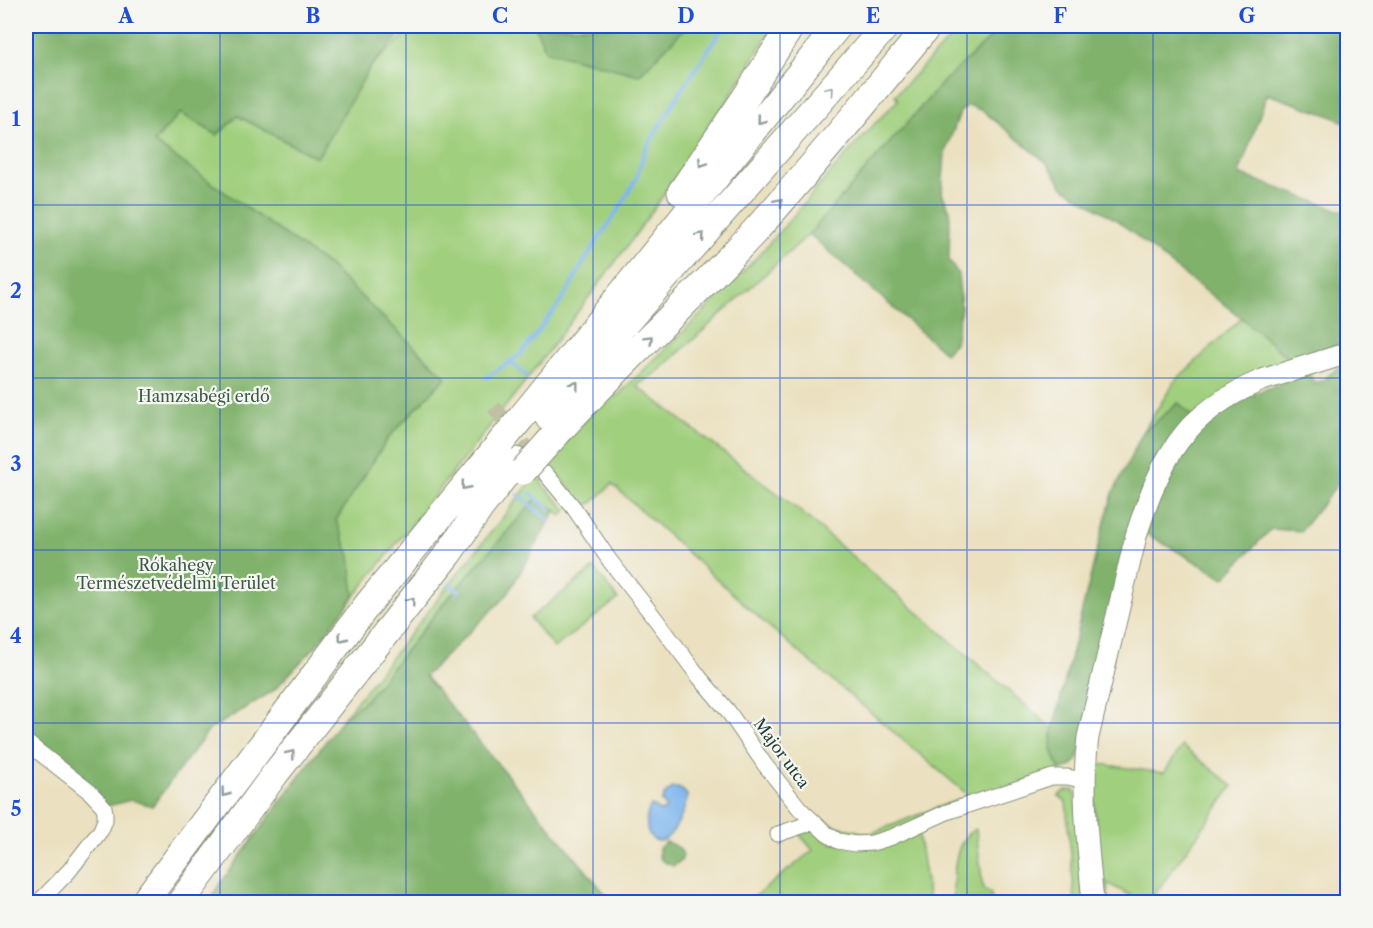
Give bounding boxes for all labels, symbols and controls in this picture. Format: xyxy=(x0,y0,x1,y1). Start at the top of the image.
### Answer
text: A xyxy=(117,4,134,28)
text: B xyxy=(306,4,321,28)
text: C xyxy=(492,4,508,28)
text: D xyxy=(677,4,695,28)
text: E xyxy=(866,4,880,28)
text: F xyxy=(1053,4,1067,28)
text: G xyxy=(1239,4,1256,28)
one-way arrow xyxy=(823,86,834,97)
text: 1 xyxy=(12,107,21,131)
one-way arrow xyxy=(757,113,768,124)
one-way arrow xyxy=(698,156,709,167)
one-way arrow xyxy=(772,199,783,209)
one-way arrow xyxy=(694,232,705,243)
text: 2 xyxy=(10,279,22,303)
one-way arrow xyxy=(642,335,653,345)
one-way arrow xyxy=(567,380,578,391)
park label: Hamzsabégi erdő xyxy=(138,386,270,406)
text: 3 xyxy=(10,452,22,476)
one-way arrow xyxy=(461,479,472,490)
park label: Rókahegy Természetvédelmi Terület xyxy=(76,555,276,593)
one-way arrow xyxy=(404,597,415,608)
text: 4 xyxy=(10,624,22,648)
one-way arrow xyxy=(339,631,350,642)
street label: Major utca xyxy=(750,714,814,792)
one-way arrow xyxy=(283,750,294,761)
one-way arrow xyxy=(221,787,232,798)
text: 5 xyxy=(10,797,22,821)

